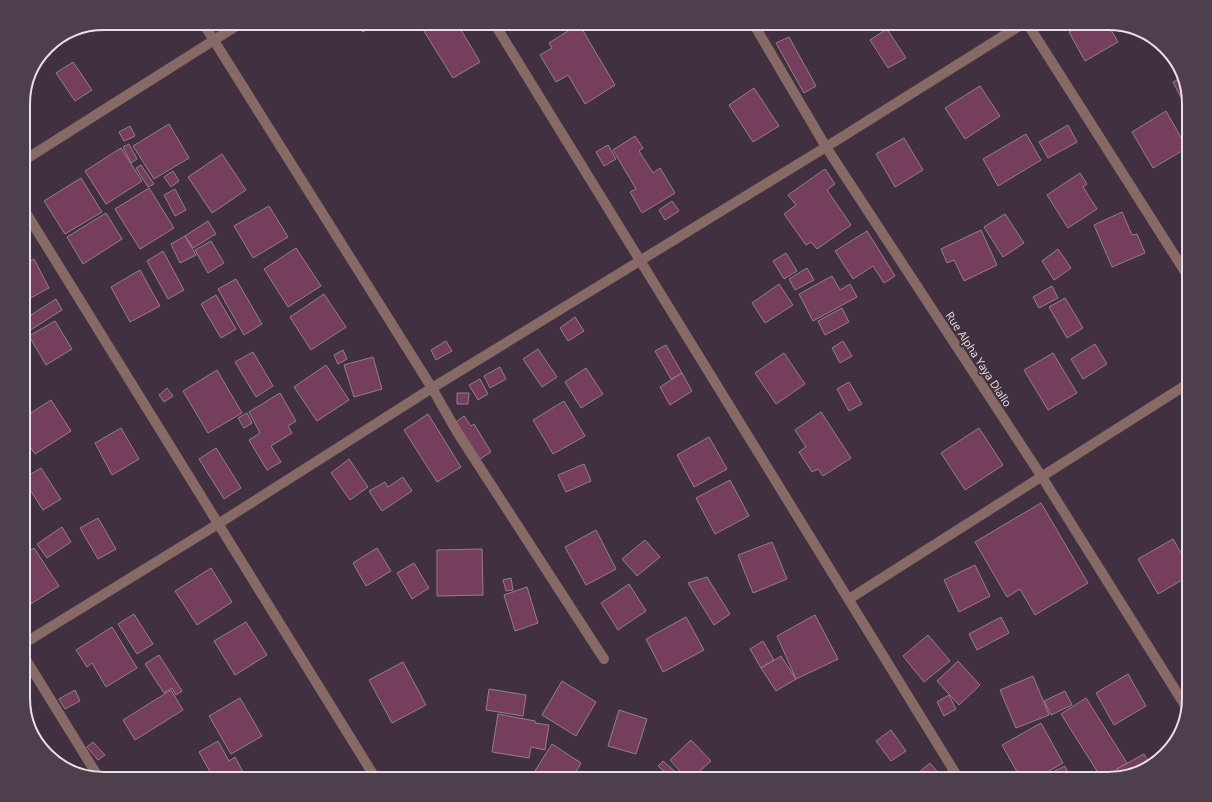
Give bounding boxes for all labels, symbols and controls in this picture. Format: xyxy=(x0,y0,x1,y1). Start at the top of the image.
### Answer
street label: Rue Alpha Yaya Diallo xyxy=(943,309,1016,410)

